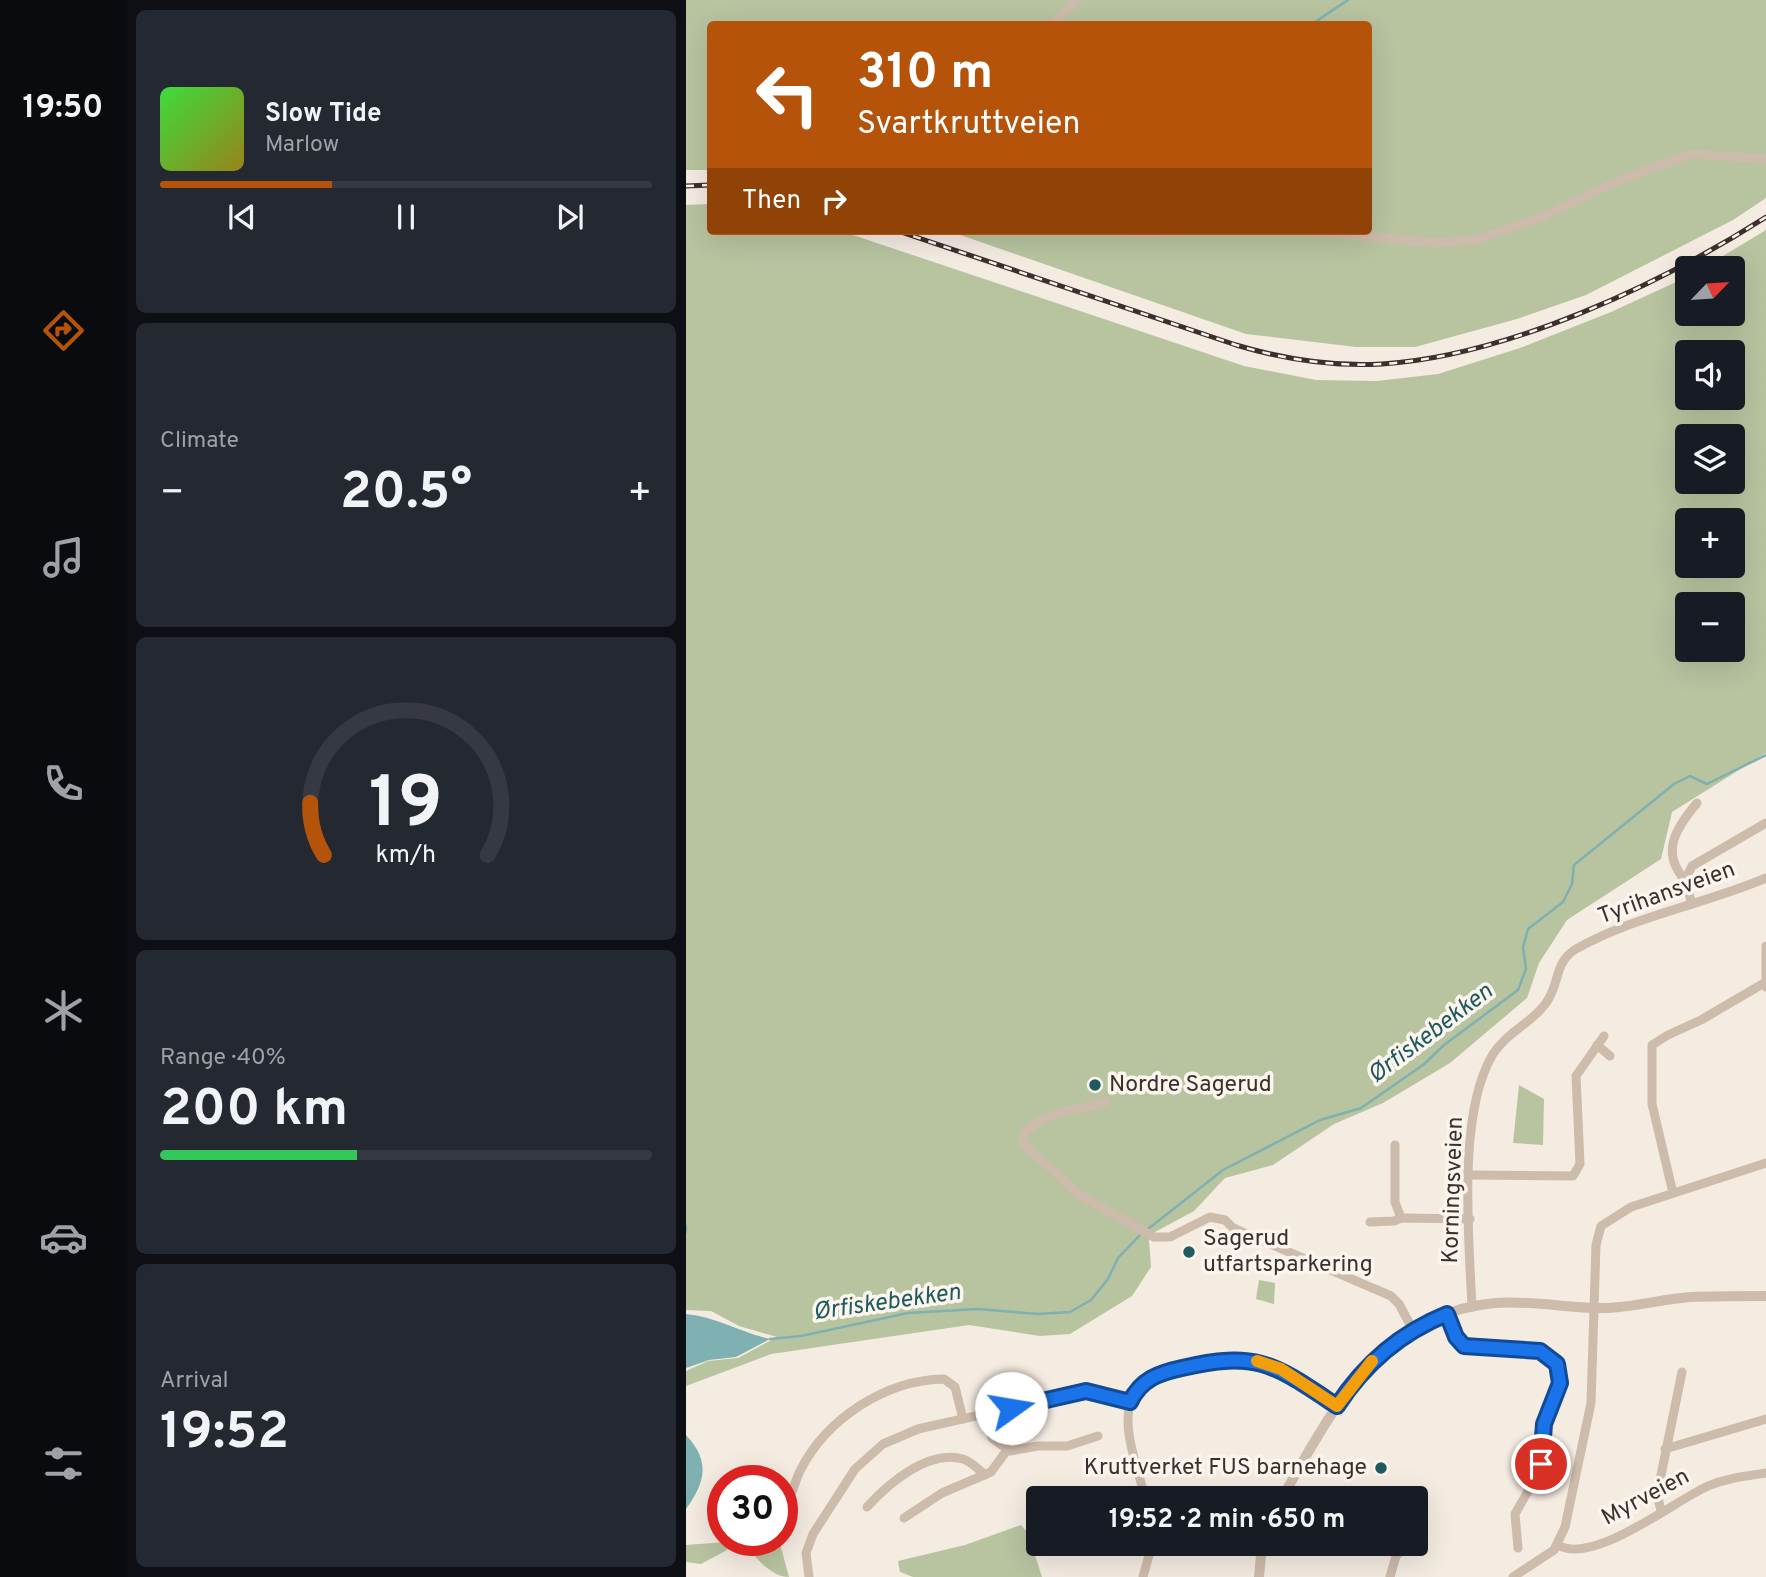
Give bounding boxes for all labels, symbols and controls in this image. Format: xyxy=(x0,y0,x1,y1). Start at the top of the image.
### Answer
text: 310 m xyxy=(857,44,993,106)
icon: left xyxy=(742,49,833,140)
text: 19:50 xyxy=(23,89,103,129)
text: Slow Tide xyxy=(265,98,382,131)
text: Svartkruttveien xyxy=(857,105,1081,145)
text: Marlow xyxy=(265,131,339,160)
icon: right xyxy=(815,182,853,220)
text: Then xyxy=(742,185,801,218)
icon: previous xyxy=(223,198,261,236)
icon: pause xyxy=(387,198,425,236)
icon: next xyxy=(551,198,589,236)
north arrow xyxy=(1675,256,1745,326)
map controls xyxy=(1675,256,1745,662)
icon: directions xyxy=(39,306,88,355)
button: sound xyxy=(1675,340,1745,410)
button: layers xyxy=(1675,424,1745,494)
text: Climate xyxy=(160,427,239,456)
text: 20.5° xyxy=(340,461,472,527)
text: − xyxy=(160,470,185,519)
text: + xyxy=(627,470,652,519)
button: + xyxy=(1675,508,1745,578)
icon: music xyxy=(39,533,88,582)
button: − xyxy=(1675,592,1745,662)
icon: phone xyxy=(39,759,88,808)
text: 19 xyxy=(369,761,443,853)
text: km/h xyxy=(376,839,436,871)
street label: Tyrihansveien xyxy=(1594,856,1740,932)
water label: Ørfiskebekken xyxy=(1363,977,1499,1091)
icon: climate xyxy=(39,986,88,1035)
text: Range · 40% xyxy=(160,1044,286,1073)
place label: Nordre Sagerud xyxy=(1109,1071,1272,1100)
marker: Nordre Sagerud xyxy=(1087,1077,1103,1093)
text: 200 km xyxy=(160,1078,348,1144)
street label: Korningsveien xyxy=(1437,1116,1471,1264)
icon: car xyxy=(39,1213,88,1262)
place label: Sagerud utfartsparkering xyxy=(1203,1225,1373,1280)
marker: Sagerud utfartsparkering xyxy=(1181,1244,1197,1260)
water label: Ørfiskebekken xyxy=(811,1278,963,1328)
text: Arrival xyxy=(160,1367,229,1396)
position arrow xyxy=(974,1371,1048,1445)
text: 19:52 xyxy=(160,1401,289,1467)
pin xyxy=(1511,1434,1571,1494)
icon: filters xyxy=(39,1439,88,1488)
icon: arrive xyxy=(1522,1445,1560,1483)
place label: Kruttverket FUS barnehage xyxy=(1084,1454,1367,1483)
marker: Kruttverket FUS barnehage xyxy=(1373,1460,1389,1476)
street label: Myrveien xyxy=(1597,1463,1695,1533)
speed limit sign: 30 xyxy=(707,1465,798,1556)
text: 19:52 · 2 min · 650 m xyxy=(1109,1504,1345,1537)

